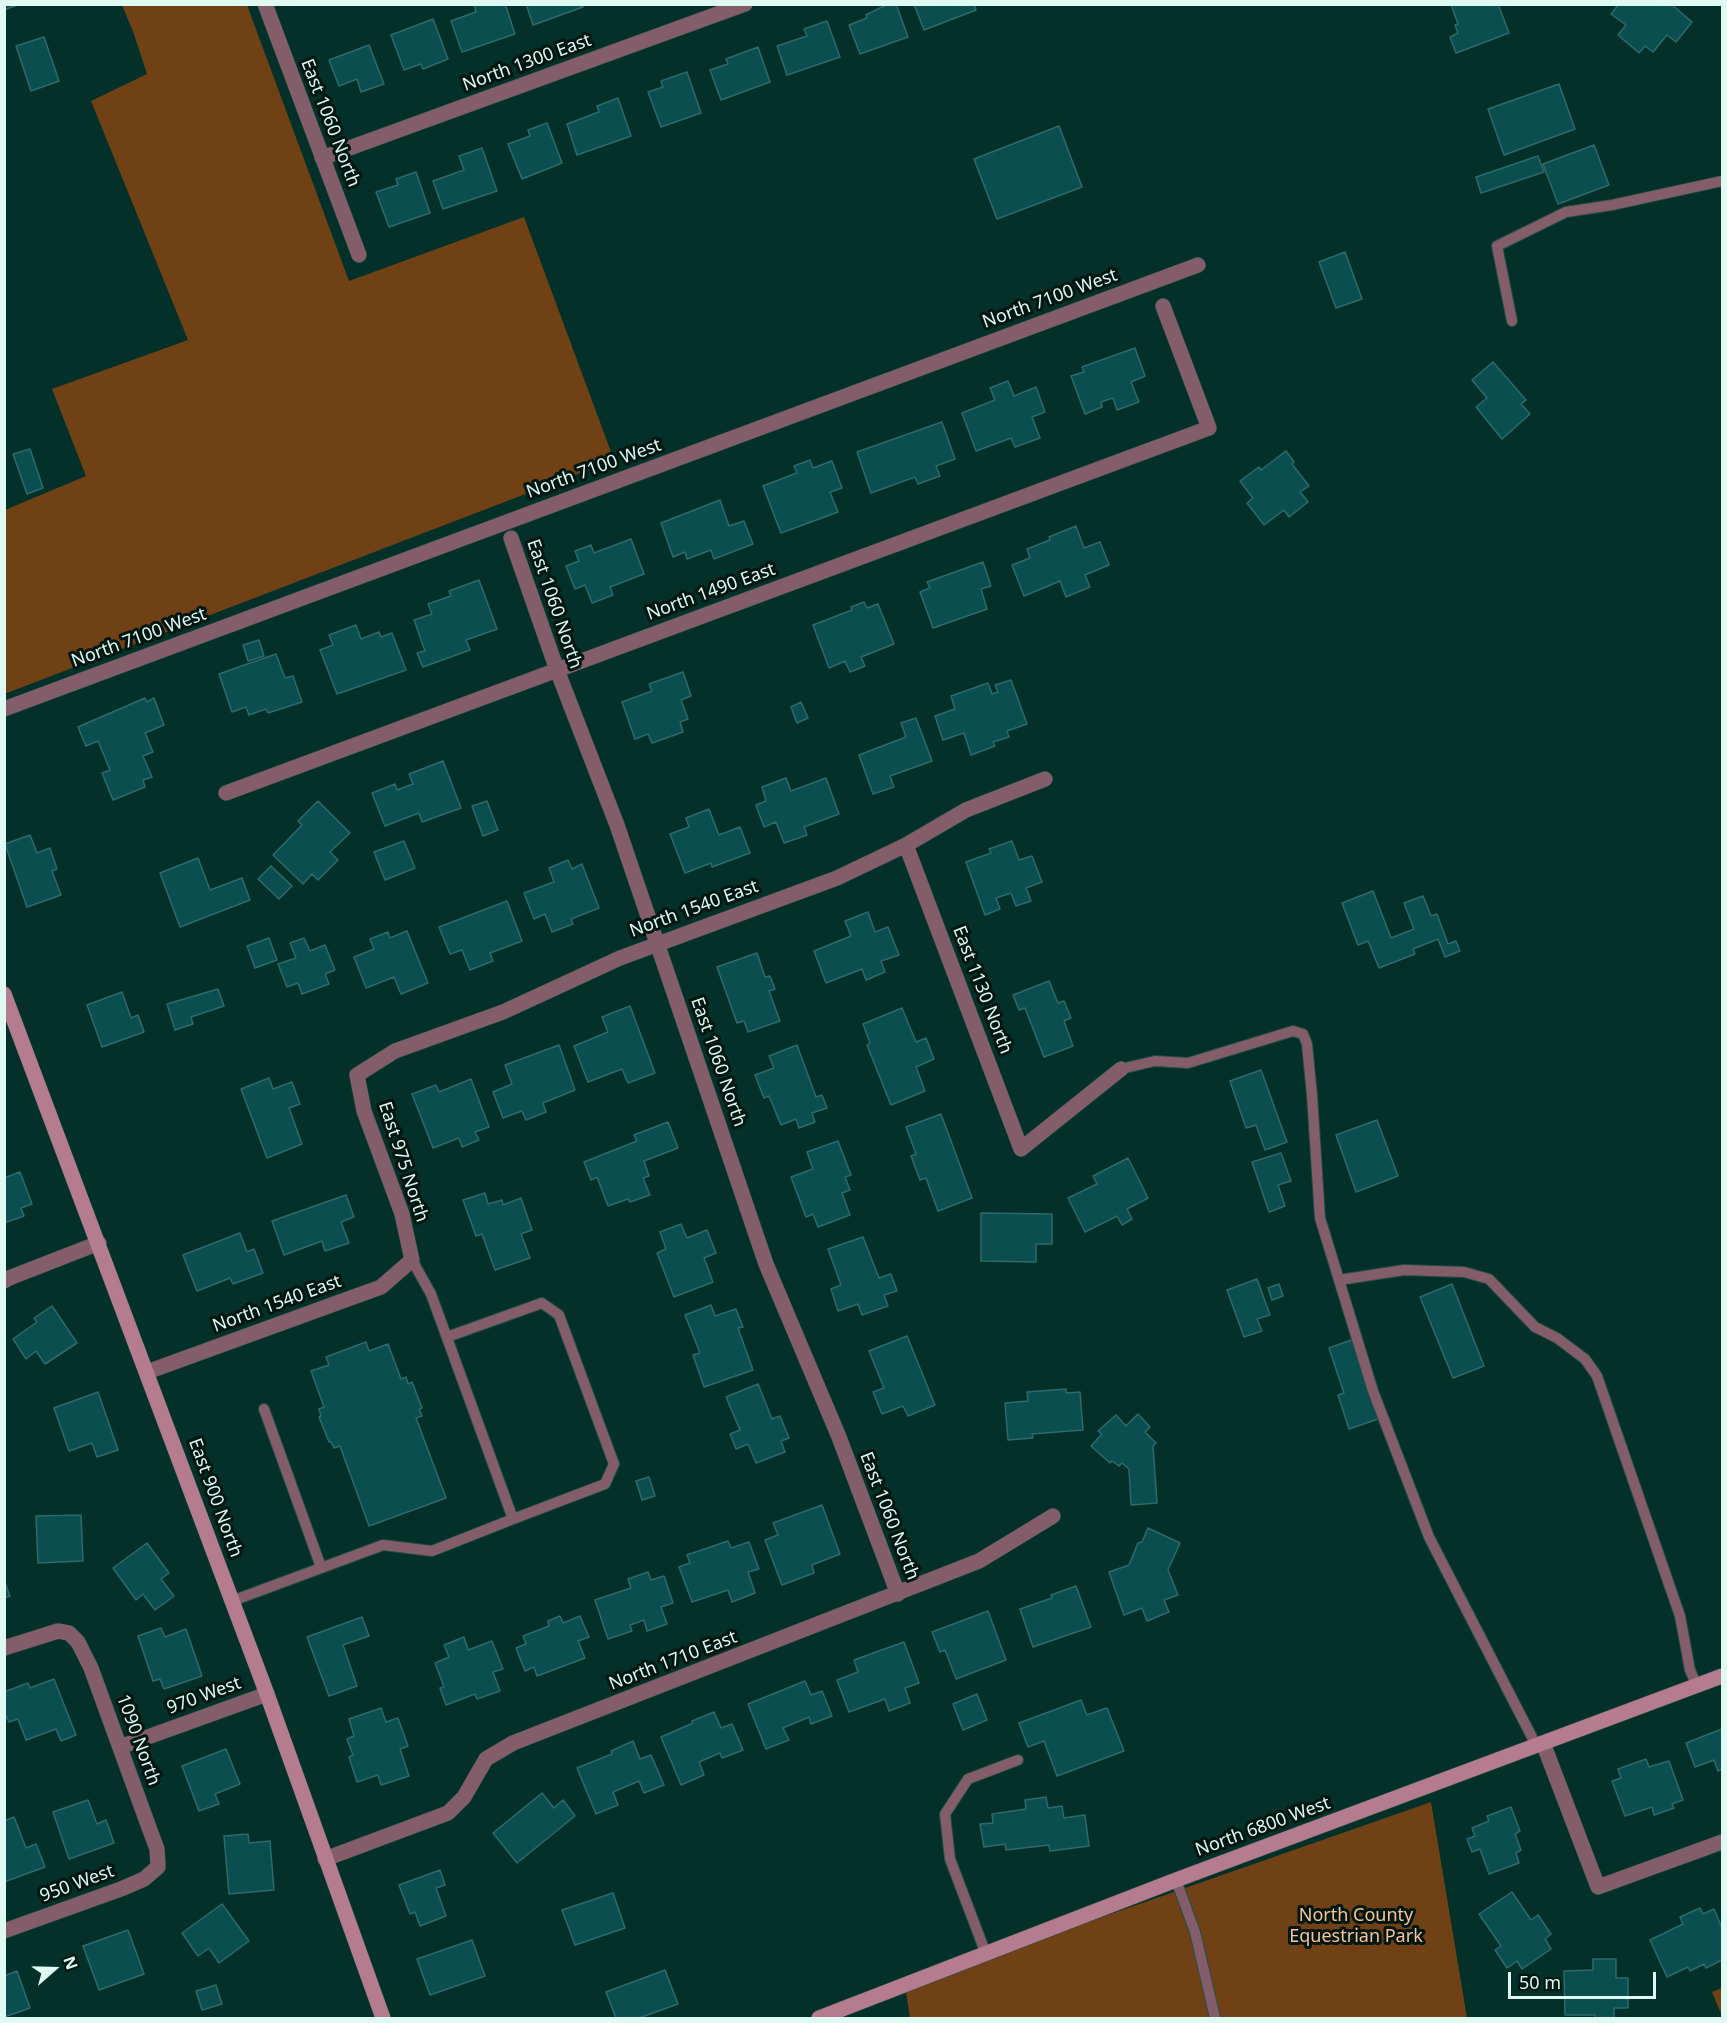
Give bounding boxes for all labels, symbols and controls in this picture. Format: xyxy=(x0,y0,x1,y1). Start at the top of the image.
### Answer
street label: North 1300 East xyxy=(460,30,594,96)
street label: East 1060 North xyxy=(296,56,364,190)
street label: North 7100 West xyxy=(980,265,1120,333)
street label: North 7100 West xyxy=(524,435,664,503)
street label: East 1060 North xyxy=(522,536,586,672)
street label: North 1490 East xyxy=(644,559,778,625)
street label: North 7100 West xyxy=(69,604,209,672)
street label: North 1540 East xyxy=(627,876,761,942)
street label: East 1130 North xyxy=(948,923,1016,1057)
street label: East 1060 North xyxy=(686,994,750,1130)
street label: East 975 North xyxy=(373,1099,433,1225)
street label: North 1540 East xyxy=(210,1271,344,1337)
street label: East 900 North xyxy=(183,1436,247,1560)
street label: East 1060 North xyxy=(855,1449,923,1583)
street label: North 1710 East xyxy=(606,1627,740,1695)
street label: 970 West xyxy=(164,1673,244,1719)
street label: 1090 North xyxy=(112,1691,164,1789)
street label: North 6800 West xyxy=(1193,1793,1333,1861)
street label: 950 West xyxy=(37,1861,117,1907)
park label: North County Equestrian Park xyxy=(1289,1905,1423,1948)
north arrow xyxy=(24,1939,84,1999)
text: N xyxy=(58,1953,83,1973)
scale bar xyxy=(1511,1960,1660,1998)
text: 50 m xyxy=(1519,1970,1561,1994)

